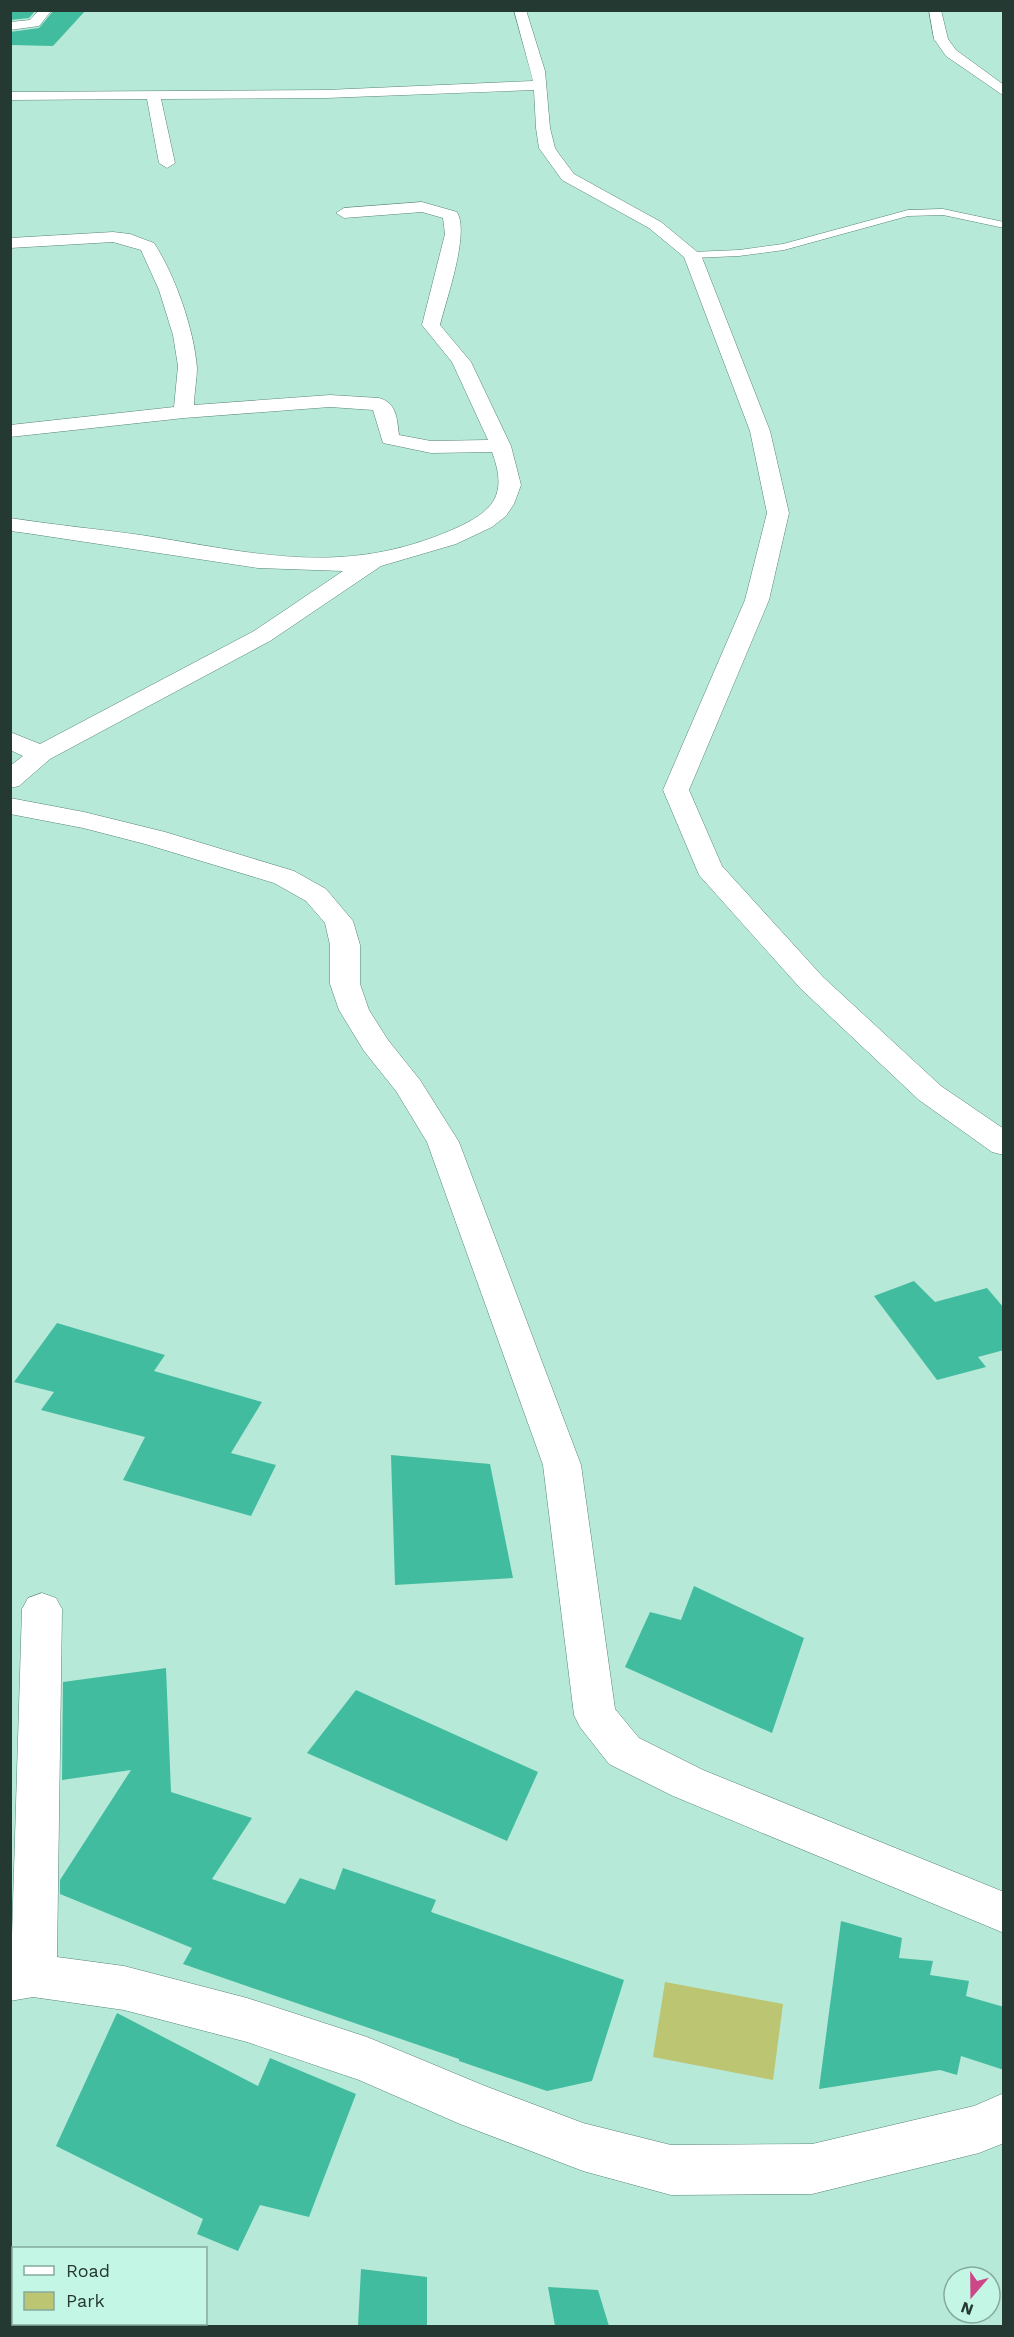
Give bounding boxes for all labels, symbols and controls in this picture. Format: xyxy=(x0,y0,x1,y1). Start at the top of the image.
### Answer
legend xyxy=(12,2247,207,2325)
text: Road xyxy=(66,2260,110,2281)
north arrow xyxy=(942,2265,1002,2325)
text: Park xyxy=(66,2290,105,2311)
text: N xyxy=(958,2298,976,2320)

